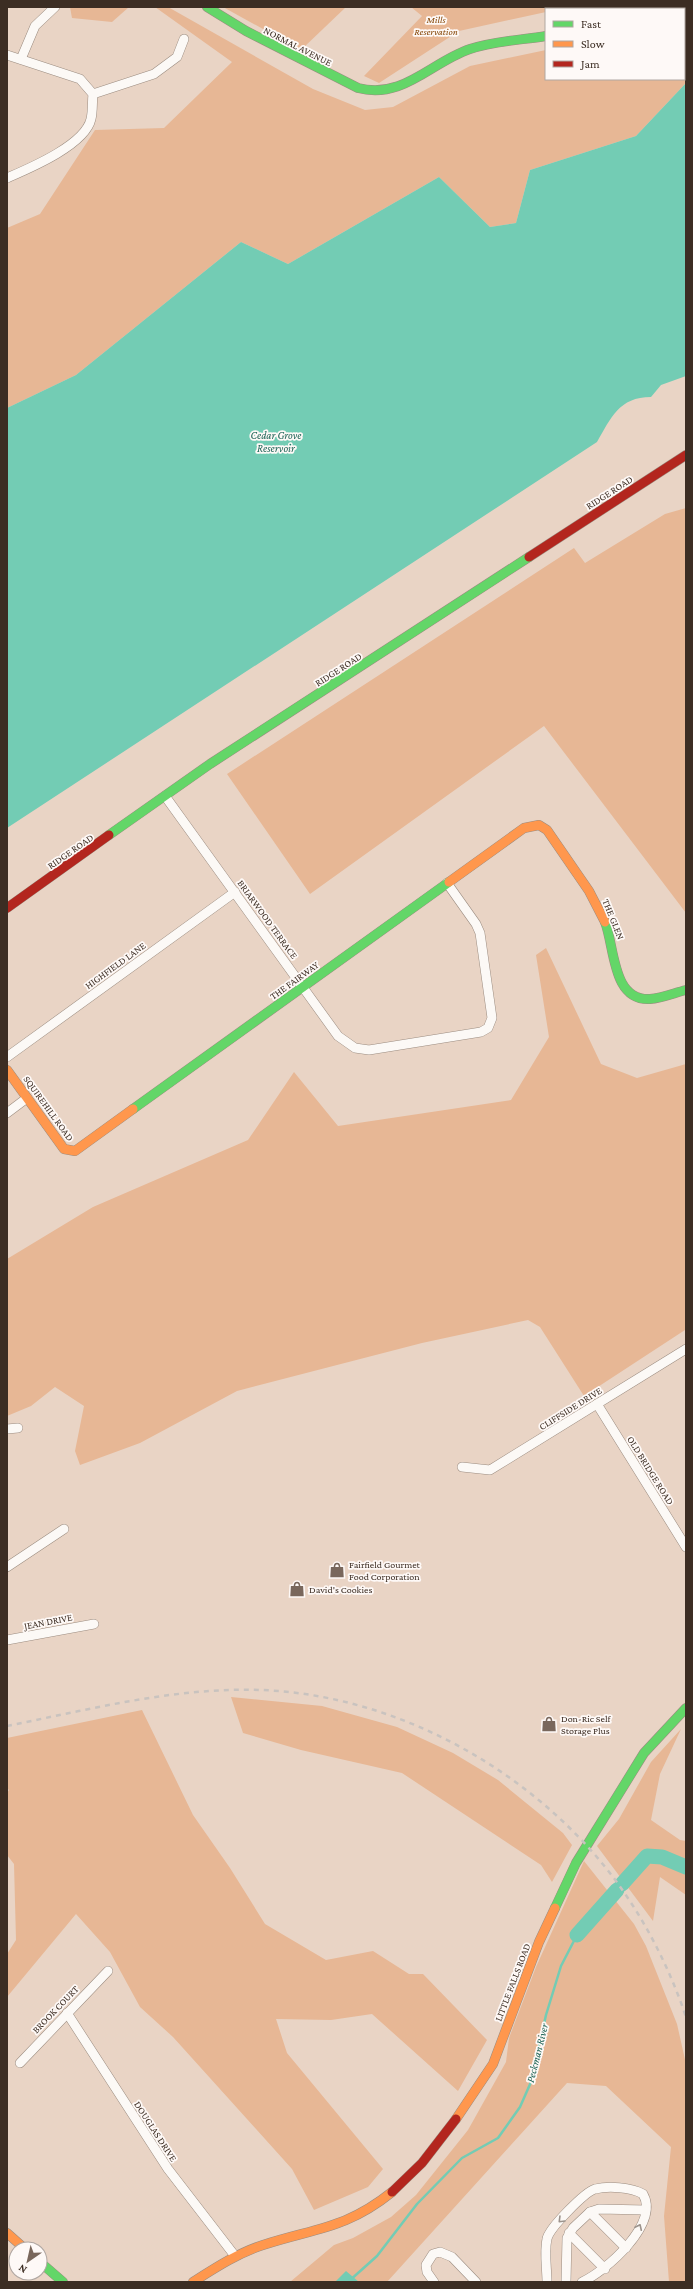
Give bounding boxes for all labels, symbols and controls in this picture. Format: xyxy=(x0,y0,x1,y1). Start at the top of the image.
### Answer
legend xyxy=(545,8,685,80)
park label: Mills Reservation xyxy=(414,14,458,37)
text: Fast xyxy=(581,17,602,31)
street label: NORMAL AVENUE xyxy=(262,25,334,69)
text: Slow xyxy=(581,37,605,51)
text: Jam xyxy=(580,57,600,71)
water label: Cedar Grove Reservoir xyxy=(251,429,302,454)
street label: RIDGE ROAD xyxy=(584,473,635,512)
street label: RIDGE ROAD xyxy=(313,650,364,689)
street label: RIDGE ROAD xyxy=(45,831,96,871)
street label: BRIARWOOD TERRACE xyxy=(235,878,300,961)
street label: THE GLEN xyxy=(600,897,627,941)
street label: HIGHFIELD LANE xyxy=(83,939,148,991)
street label: THE FAIRWAY xyxy=(268,959,321,1002)
street label: SQUIREHILL ROAD xyxy=(21,1074,76,1143)
street label: CLIFFSIDE DRIVE xyxy=(537,1384,604,1432)
street label: OLD BRIDGE ROAD xyxy=(625,1434,676,1507)
place label: Fairfield Gourmet Food Corporation xyxy=(349,1559,421,1582)
shop icon: Fairfield Gourmet Food Corporation xyxy=(328,1561,346,1579)
shop icon: David's Cookies xyxy=(288,1580,306,1598)
place label: David's Cookies xyxy=(309,1584,372,1595)
street label: JEAN DRIVE xyxy=(22,1611,74,1632)
place label: Don-Ric Self Storage Plus xyxy=(561,1713,612,1736)
shop icon: Don-Ric Self Storage Plus xyxy=(540,1715,558,1733)
street label: LITTLE FALLS ROAD xyxy=(493,1941,533,2023)
street label: BROOK COURT xyxy=(30,1983,81,2035)
water label: Peckman River xyxy=(524,2021,550,2084)
street label: DOUGLAS DRIVE xyxy=(132,2099,179,2164)
one-way arrow xyxy=(558,2215,566,2223)
one-way arrow xyxy=(634,2223,642,2231)
north arrow xyxy=(8,2241,48,2281)
text: N xyxy=(16,2262,29,2276)

